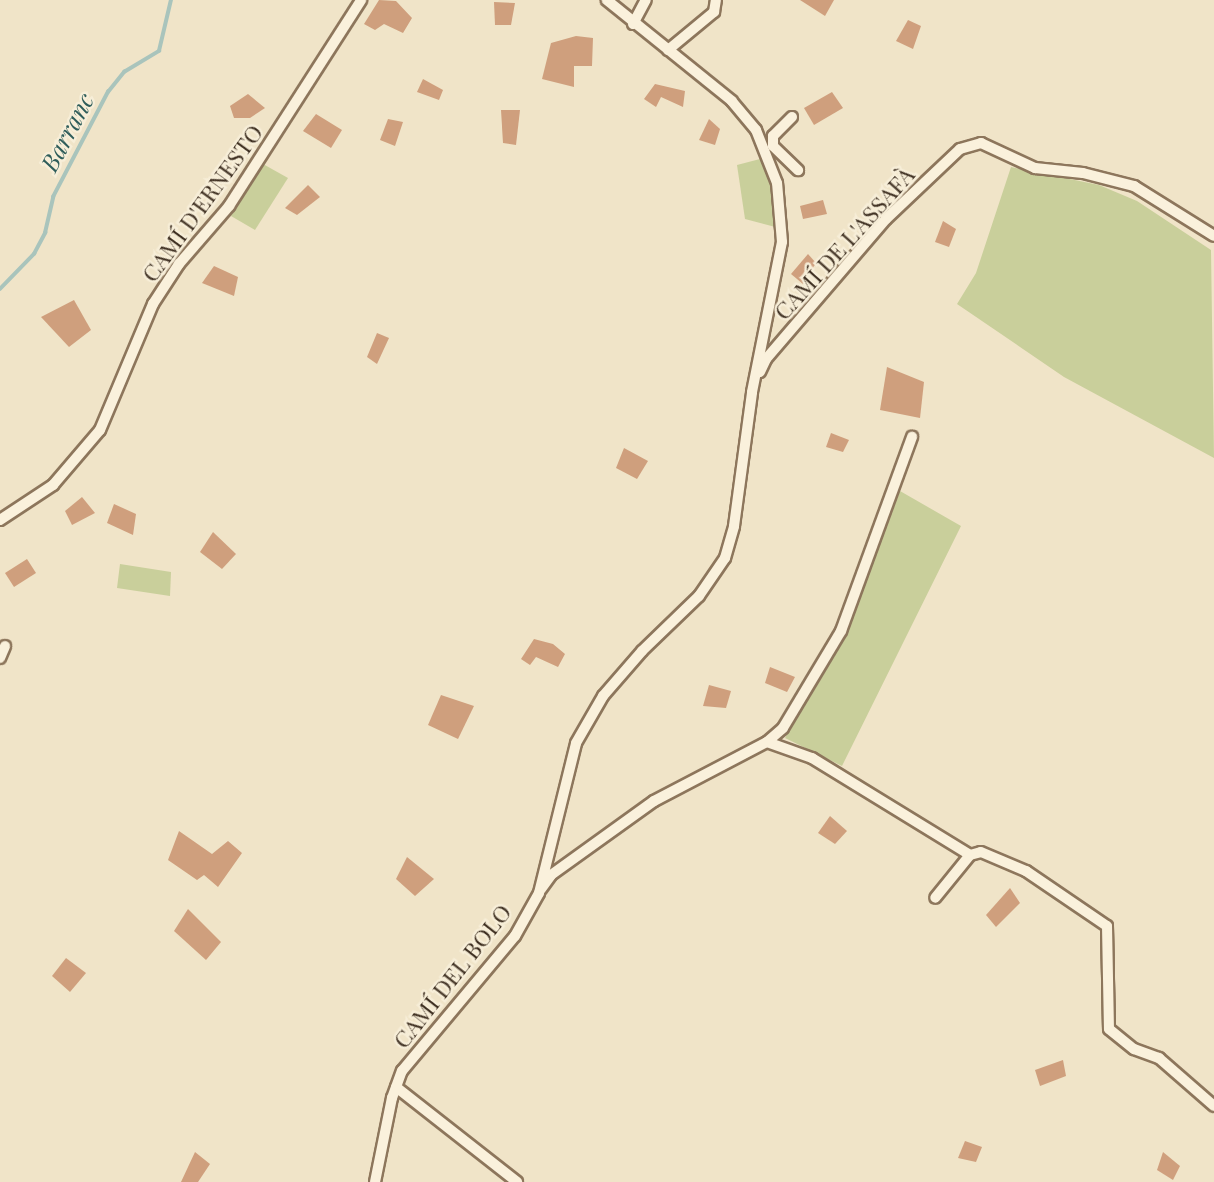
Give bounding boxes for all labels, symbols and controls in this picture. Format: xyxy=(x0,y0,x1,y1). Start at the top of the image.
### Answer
water label: Barranc xyxy=(34,88,100,176)
street label: CAMÍ D'ERNESTO xyxy=(136,119,268,287)
street label: CAMÍ DE L'ASSAFÀ xyxy=(768,161,920,325)
street label: CAMÍ DEL BOLO xyxy=(387,899,517,1053)

